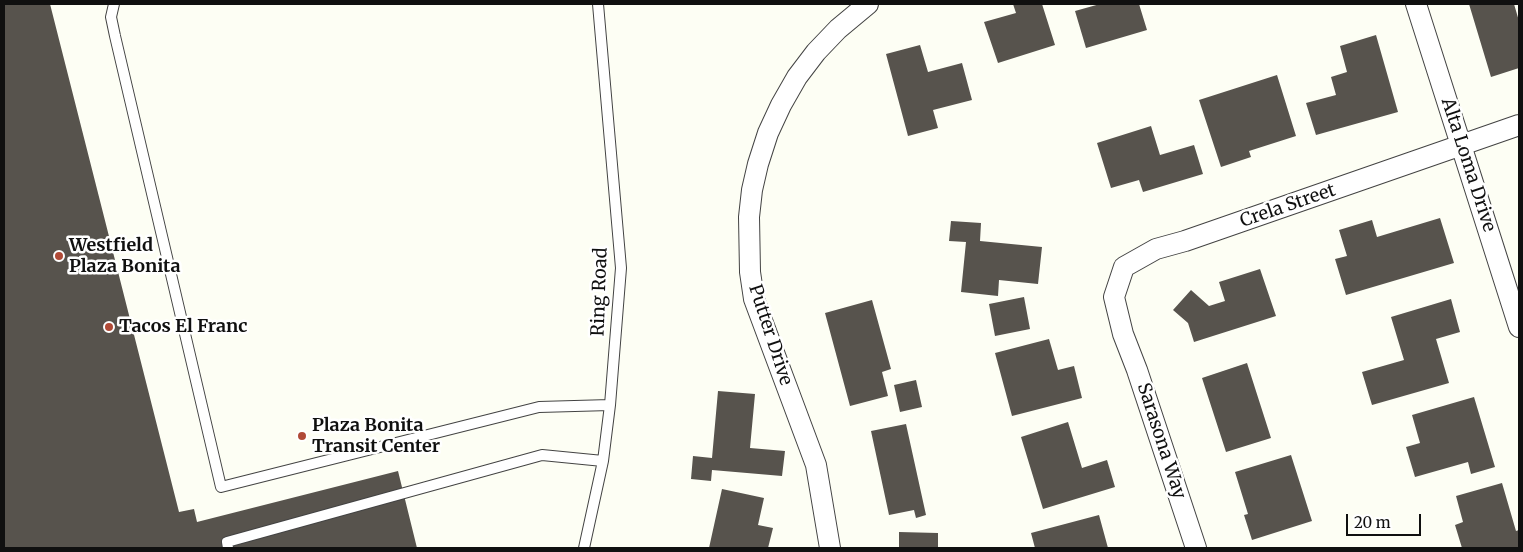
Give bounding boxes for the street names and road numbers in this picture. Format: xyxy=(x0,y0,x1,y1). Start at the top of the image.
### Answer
street label: Alta Loma Drive xyxy=(1436,95,1500,235)
street label: Crela Street xyxy=(1237,180,1339,232)
street label: Ring Road xyxy=(588,247,612,337)
street label: Putter Drive xyxy=(744,282,796,388)
street label: Sarasona Way xyxy=(1132,380,1190,502)

